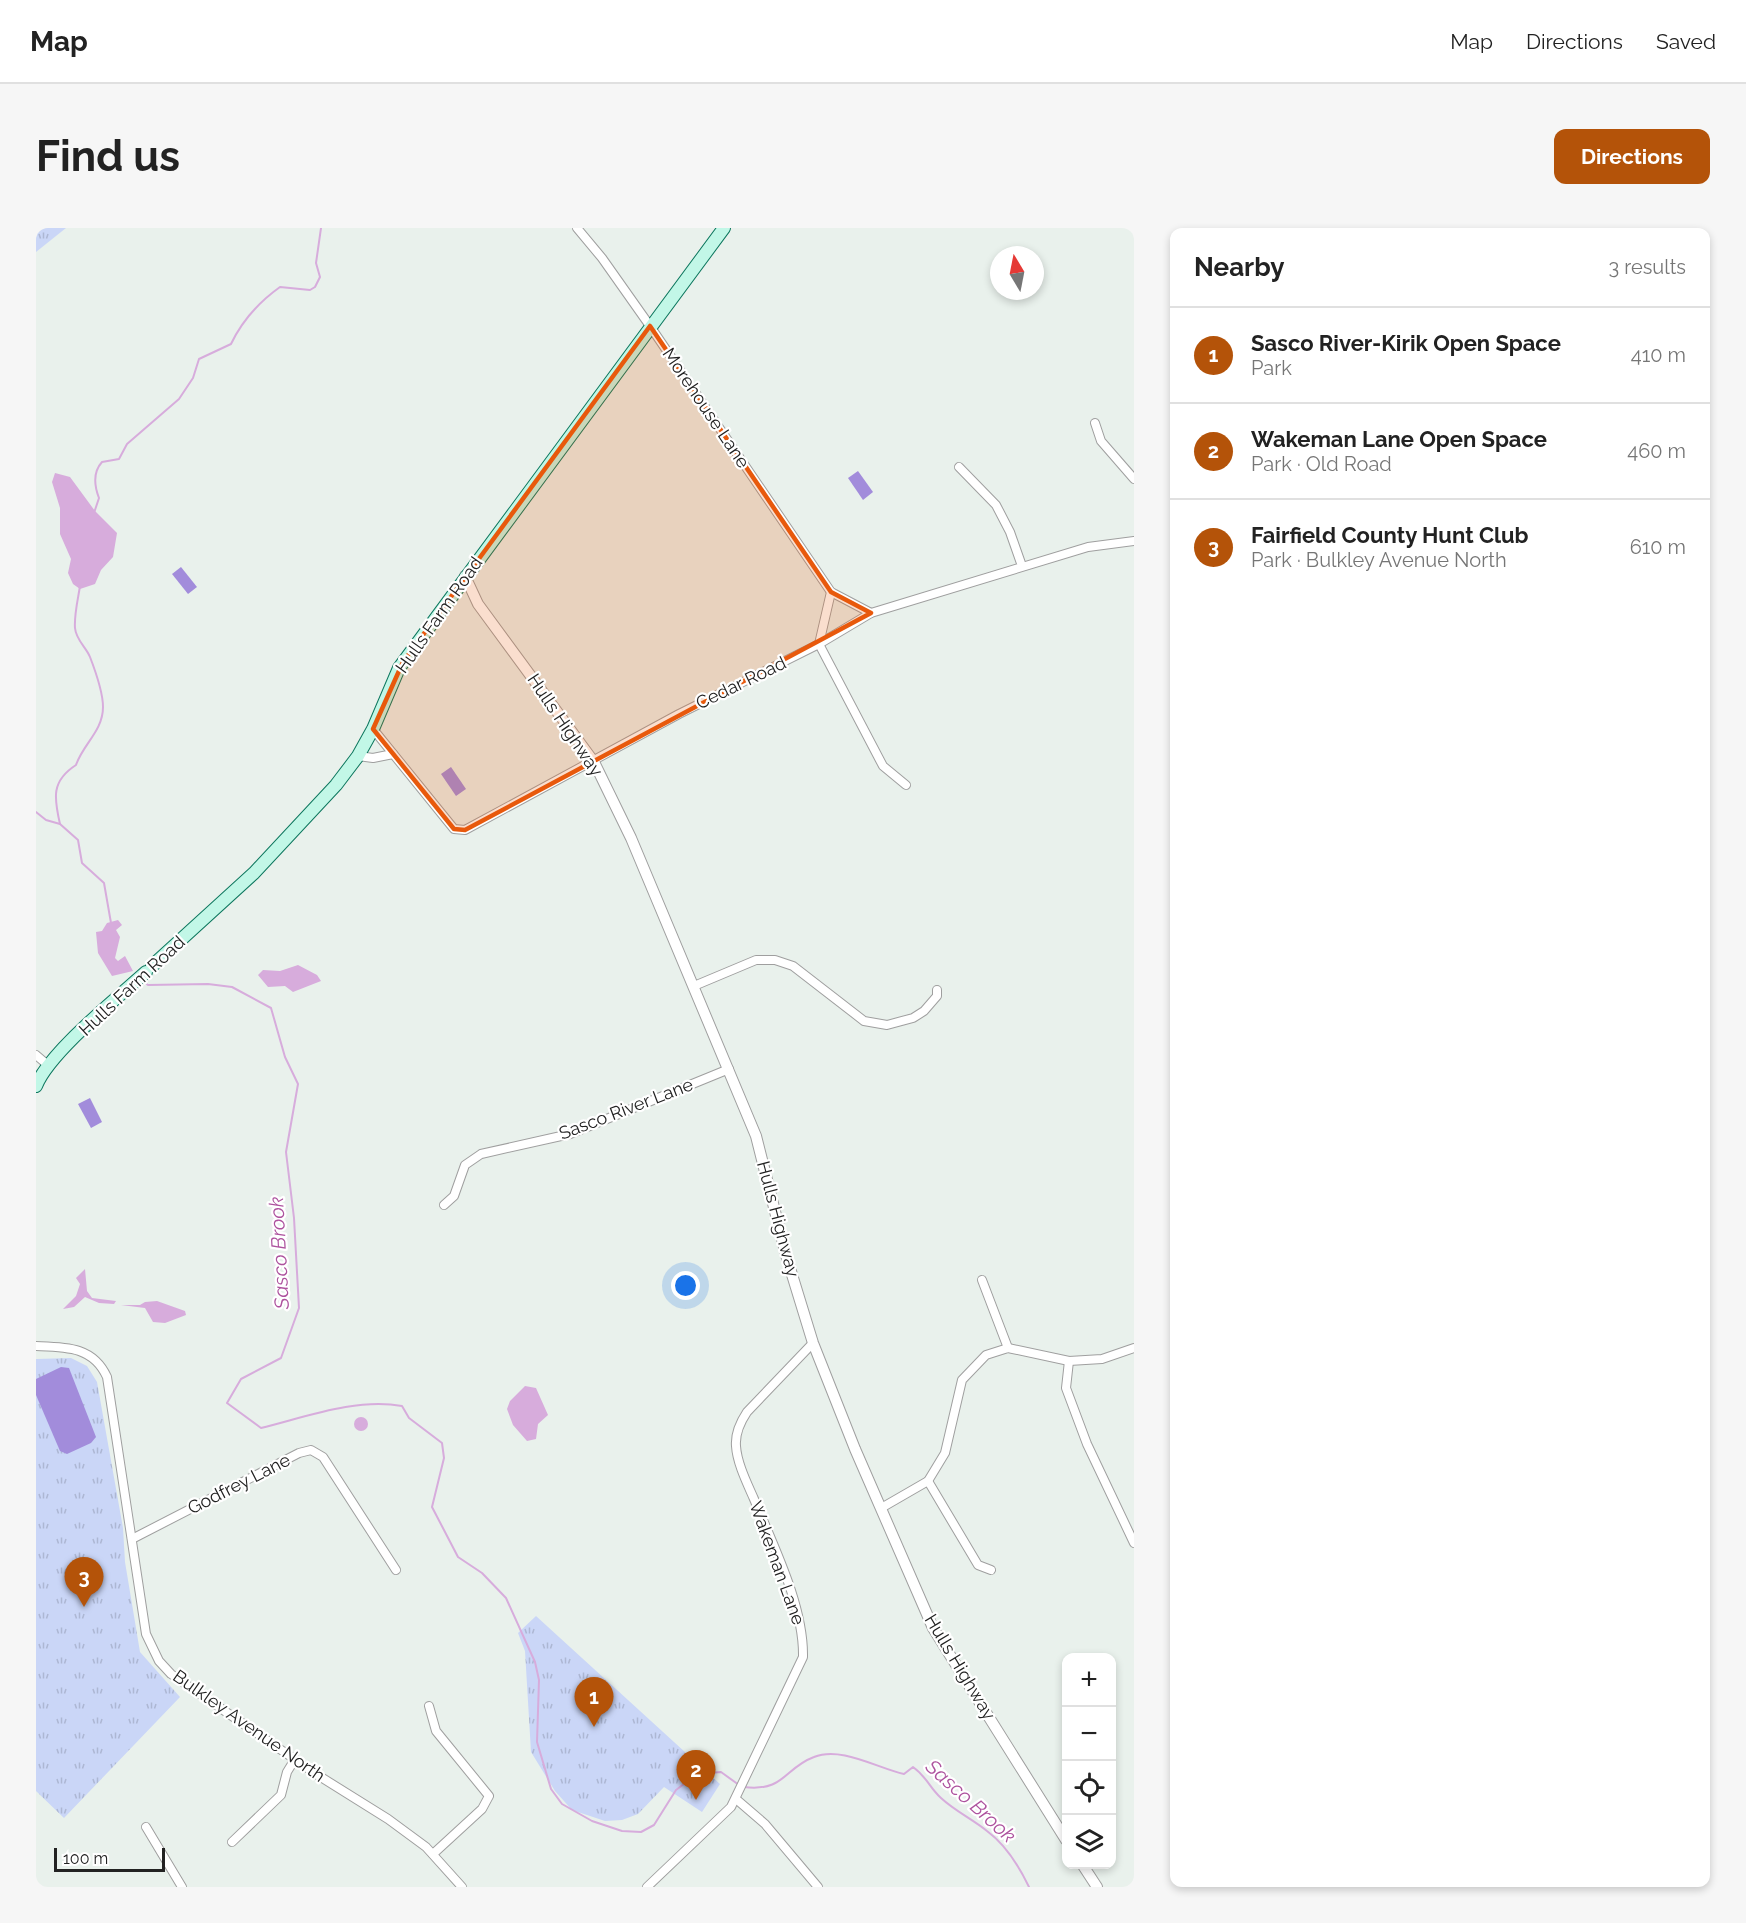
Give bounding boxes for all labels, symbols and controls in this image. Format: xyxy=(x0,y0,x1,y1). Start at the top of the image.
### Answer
text: Map xyxy=(30,25,88,58)
text: Map xyxy=(1450,29,1493,54)
text: Directions xyxy=(1526,29,1623,54)
text: Saved xyxy=(1656,29,1716,54)
button: Directions xyxy=(1554,129,1710,184)
text: Find us xyxy=(36,132,180,181)
north arrow xyxy=(990,246,1044,300)
text: Nearby xyxy=(1194,252,1284,282)
text: 3 results xyxy=(1608,255,1686,279)
text: Sasco River-Kirik Open Space xyxy=(1251,330,1561,356)
text: 1 xyxy=(1209,343,1218,367)
text: 410 m xyxy=(1631,343,1686,367)
street label: Morehouse Lane xyxy=(659,344,755,472)
text: Park xyxy=(1251,356,1292,380)
text: Wakeman Lane Open Space xyxy=(1251,426,1547,452)
text: 2 xyxy=(1208,439,1219,463)
text: 460 m xyxy=(1627,439,1686,463)
text: Park · Old Road xyxy=(1251,452,1392,476)
text: Fairfield County Hunt Club xyxy=(1251,522,1529,548)
text: 3 xyxy=(1208,535,1219,559)
text: 610 m xyxy=(1630,535,1686,559)
text: Park · Bulkley Avenue North xyxy=(1251,548,1507,572)
street label: Hulls Farm Road xyxy=(391,553,486,677)
street label: Cedar Road xyxy=(692,652,789,713)
street label: Hulls Highway xyxy=(523,669,608,780)
street label: Hulls Farm Road xyxy=(74,931,189,1040)
street label: Sasco River Lane xyxy=(556,1073,696,1144)
street label: Hulls Highway xyxy=(753,1159,804,1279)
water label: Sasco Brook xyxy=(264,1196,294,1311)
your location xyxy=(671,1271,700,1300)
street label: Godfrey Lane xyxy=(184,1449,294,1518)
street label: Wakeman Lane xyxy=(745,1498,810,1628)
pin: 3 xyxy=(64,1558,104,1607)
street label: Hulls Highway xyxy=(921,1610,1000,1724)
map controls xyxy=(1062,1653,1116,1869)
button: + xyxy=(1062,1653,1116,1707)
street label: Bulkley Avenue North xyxy=(169,1665,329,1786)
pin: 1 xyxy=(574,1678,614,1727)
button: − xyxy=(1062,1707,1116,1761)
pin: 2 xyxy=(676,1750,716,1800)
water label: Sasco Brook xyxy=(920,1754,1021,1848)
button: locate xyxy=(1062,1761,1116,1815)
button: layers xyxy=(1062,1815,1116,1869)
scale bar xyxy=(54,1845,165,1872)
text: 100 m xyxy=(63,1849,108,1868)

